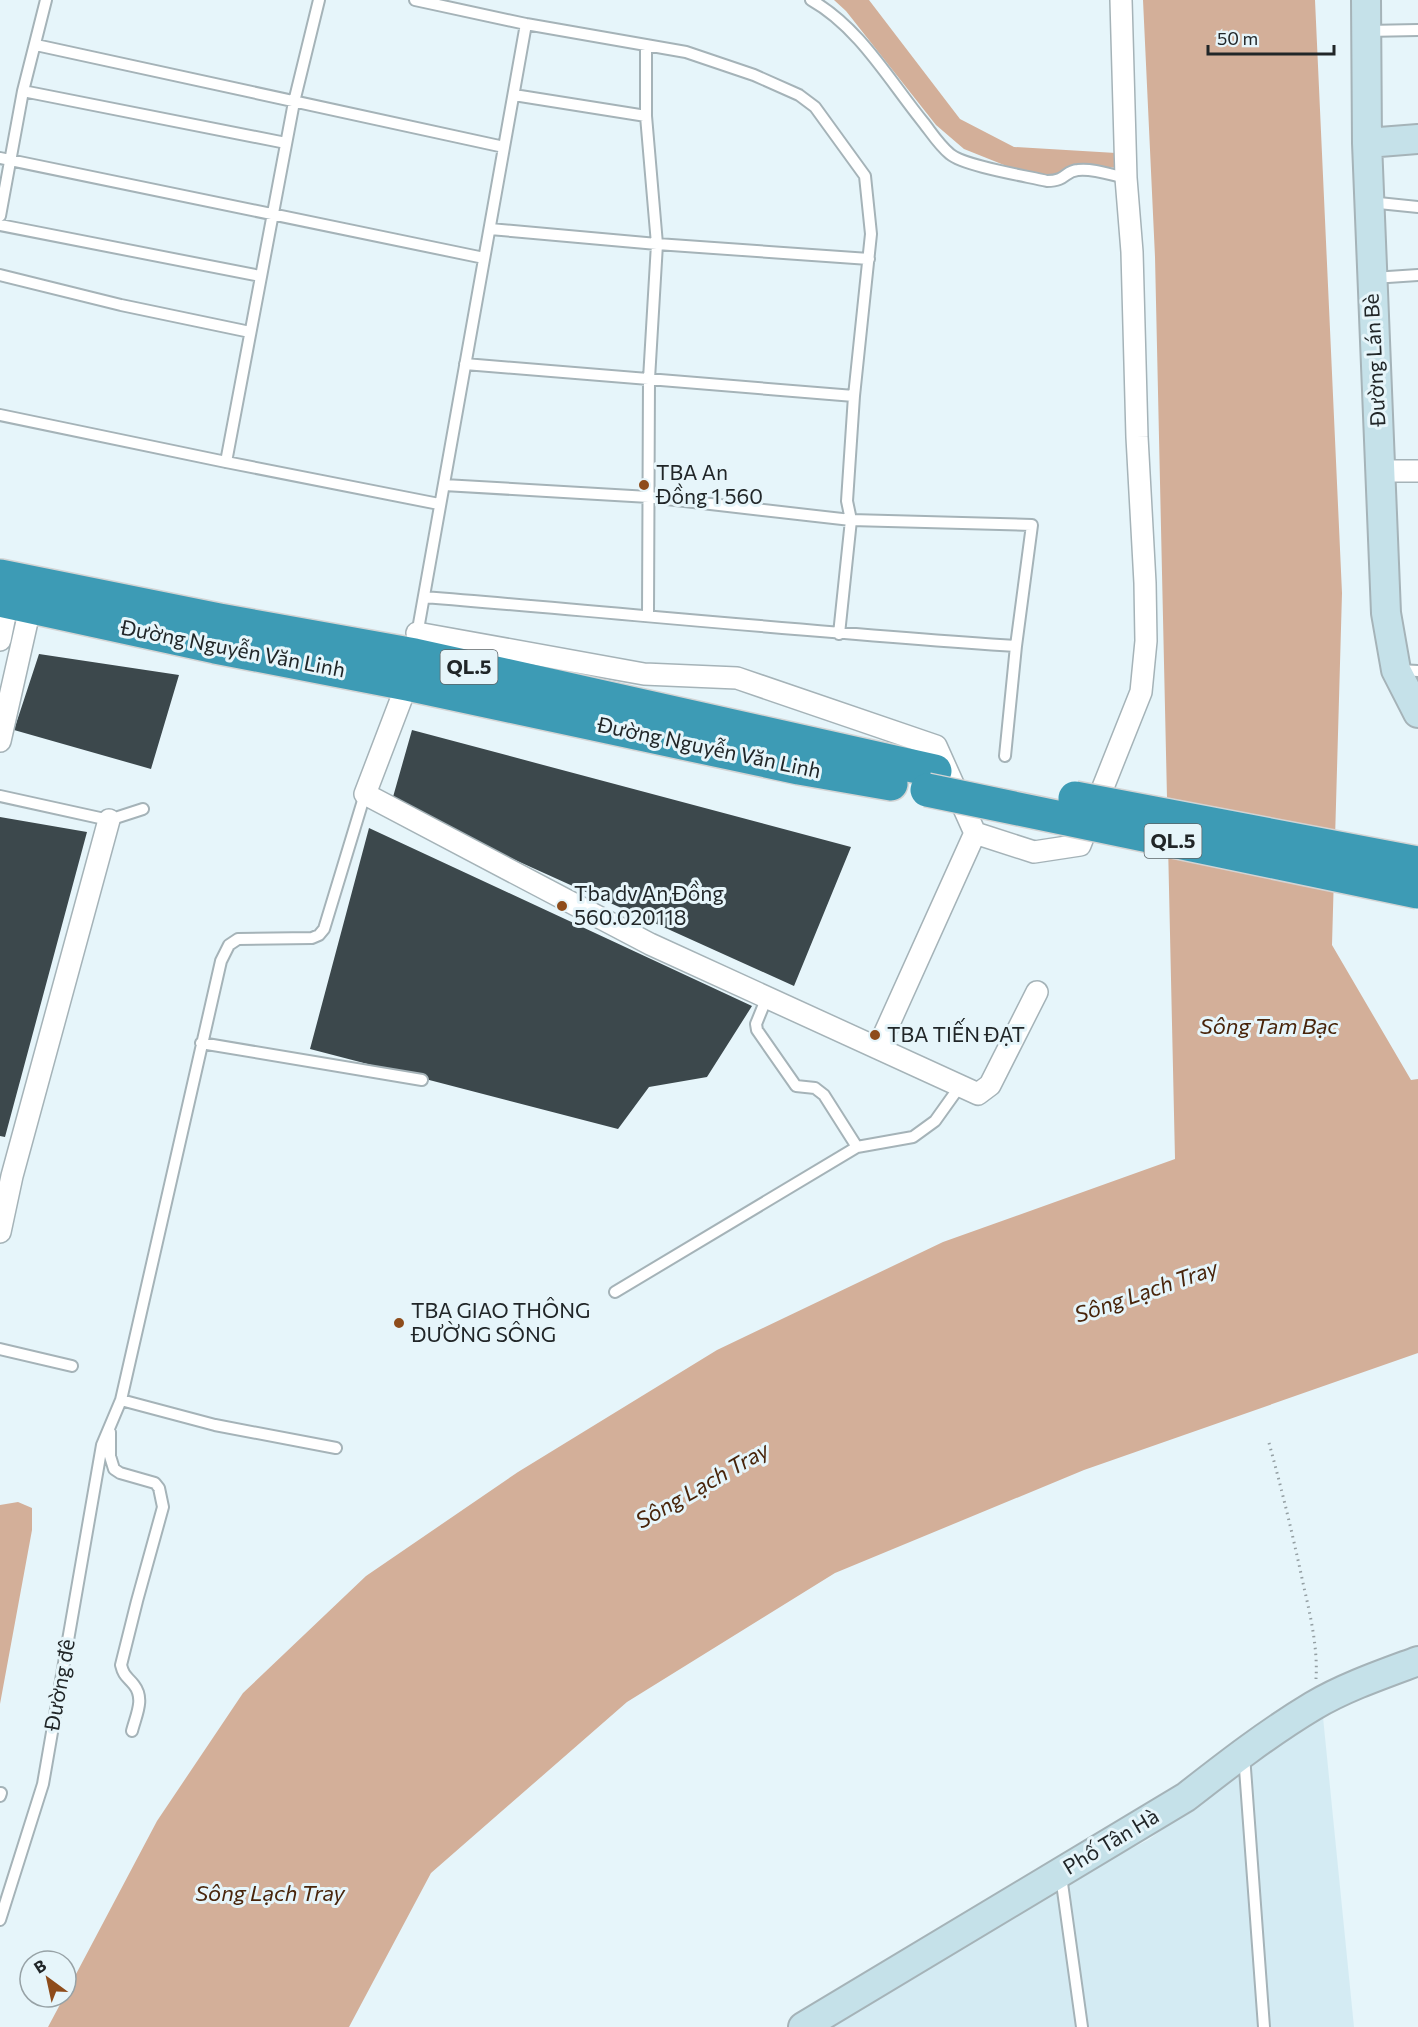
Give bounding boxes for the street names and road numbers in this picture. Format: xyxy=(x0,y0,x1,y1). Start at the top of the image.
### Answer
street label: Đường Lán Bè xyxy=(1358,293,1390,428)
street label: Đường Nguyễn Văn Linh xyxy=(118,612,348,682)
road number: QL.5 xyxy=(440,650,498,684)
street label: Đường Nguyễn Văn Linh xyxy=(594,709,824,782)
road number: QL.5 xyxy=(1144,824,1202,858)
street label: Đường đê xyxy=(38,1637,79,1734)
street label: Phố Tân Hà xyxy=(1058,1802,1163,1879)

